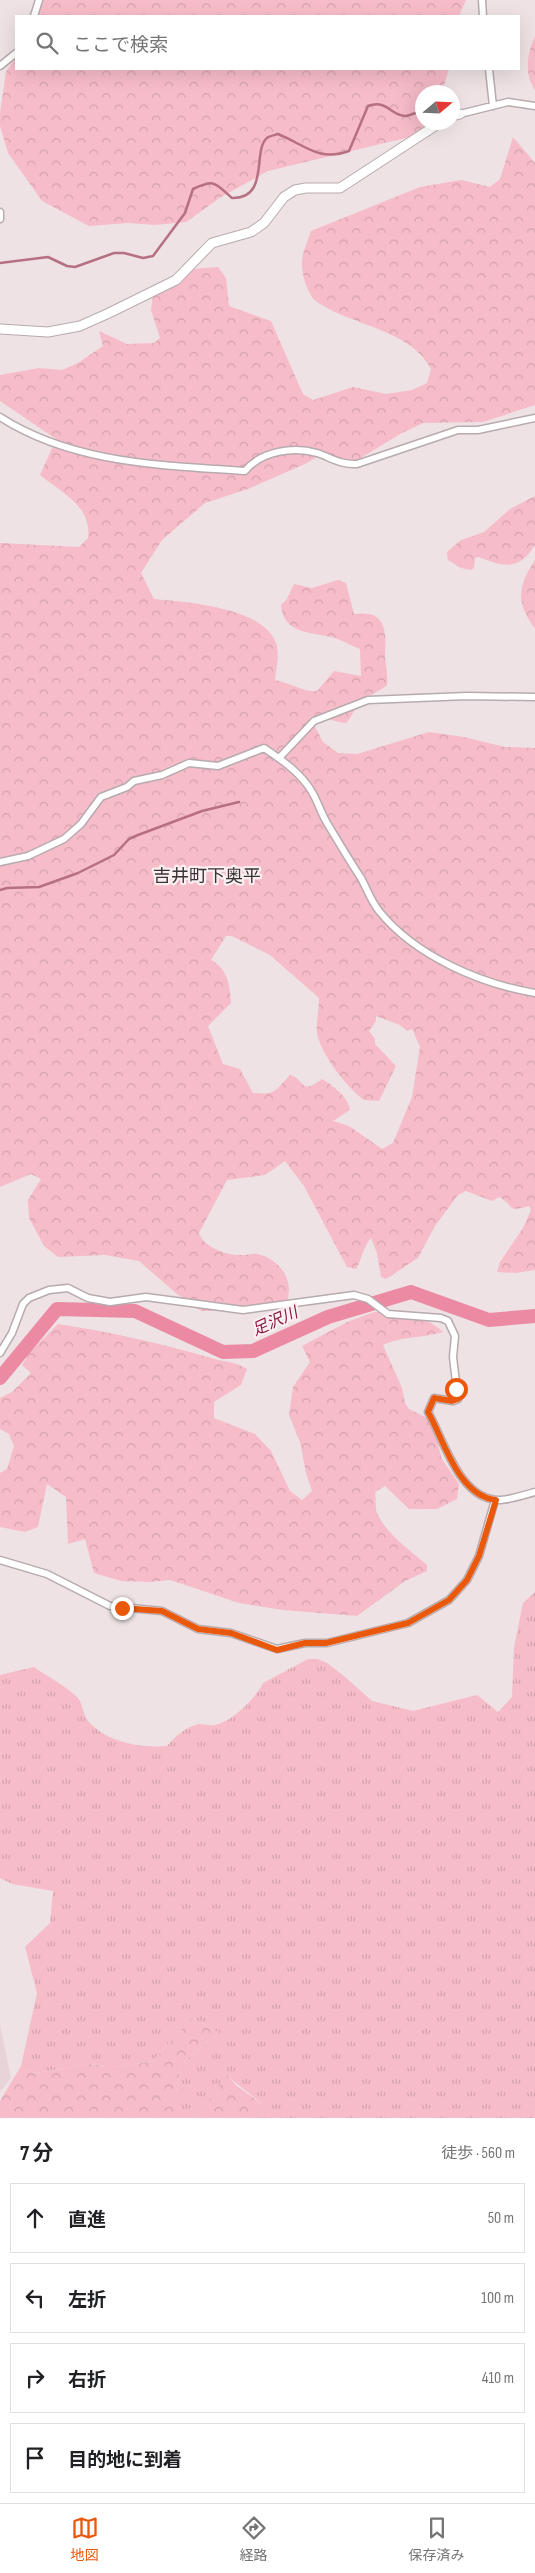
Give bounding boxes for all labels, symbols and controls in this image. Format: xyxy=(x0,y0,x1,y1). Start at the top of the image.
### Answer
search box xyxy=(15,15,520,70)
icon: search xyxy=(33,29,61,57)
text: ここで検索 xyxy=(73,34,168,57)
north arrow xyxy=(415,85,460,130)
district label: 吉井町下奥平 xyxy=(153,866,261,887)
water label: 足沢川 xyxy=(249,1303,303,1340)
route start xyxy=(445,1378,468,1401)
route end xyxy=(111,1597,134,1620)
text: 7 分 xyxy=(20,2141,53,2166)
text: 徒歩 · 560 m xyxy=(441,2144,515,2163)
icon: ahead xyxy=(21,2204,49,2232)
text: 直進 xyxy=(68,2209,106,2232)
text: 50 m xyxy=(488,2209,514,2228)
icon: left xyxy=(21,2284,49,2312)
text: 左折 xyxy=(68,2289,106,2312)
text: 100 m xyxy=(481,2289,514,2308)
icon: right xyxy=(21,2364,49,2392)
text: 右折 xyxy=(68,2369,106,2392)
text: 410 m xyxy=(482,2369,514,2388)
icon: arrive xyxy=(21,2444,49,2472)
text: 目的地に到着 xyxy=(68,2449,182,2472)
tab: 地図 xyxy=(71,2514,99,2564)
tab: 経路 xyxy=(240,2514,268,2564)
tab: 保存済み xyxy=(409,2514,465,2564)

